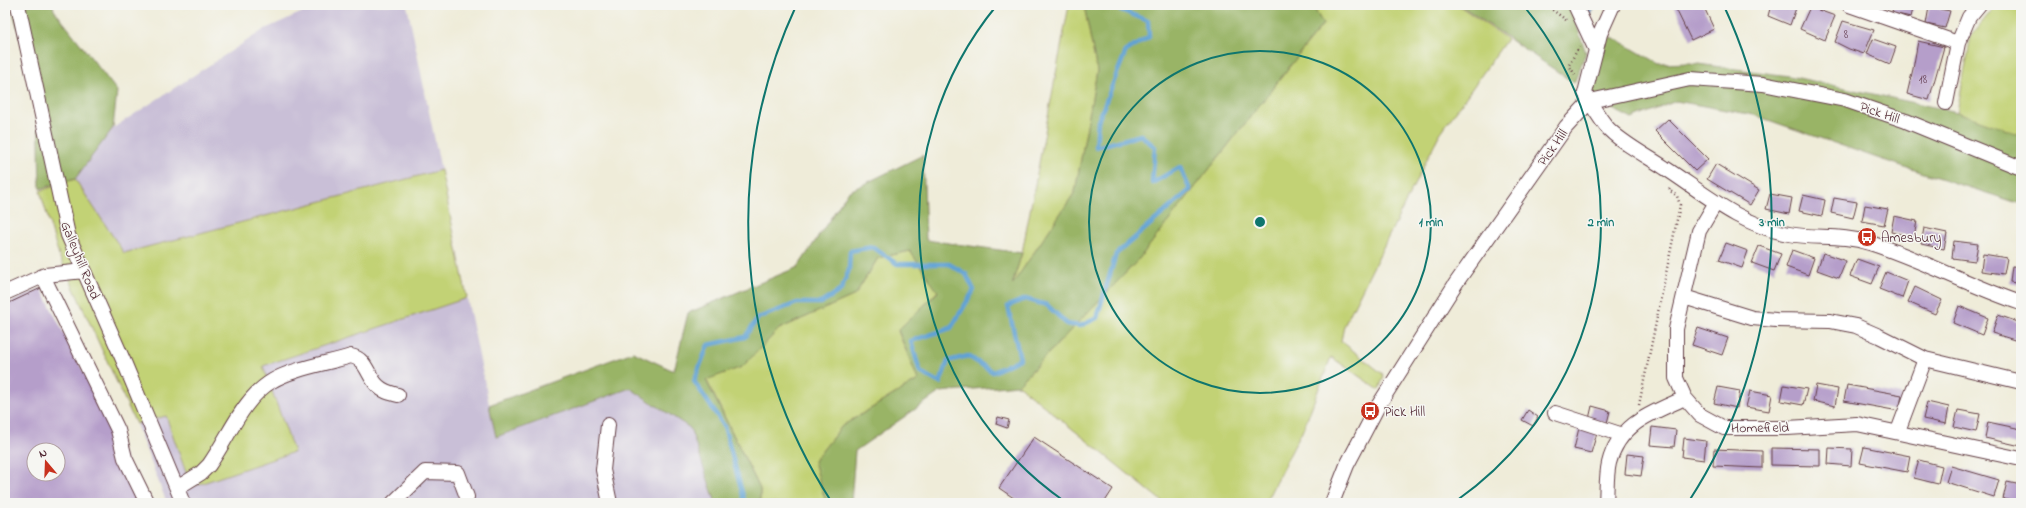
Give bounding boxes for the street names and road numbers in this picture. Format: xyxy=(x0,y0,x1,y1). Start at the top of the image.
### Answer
street label: Pick Hill xyxy=(1857,97,1902,130)
street label: Pick Hill xyxy=(1533,125,1574,171)
street label: Galleyhill Road xyxy=(53,218,105,303)
street label: Homefield xyxy=(1731,417,1789,440)

